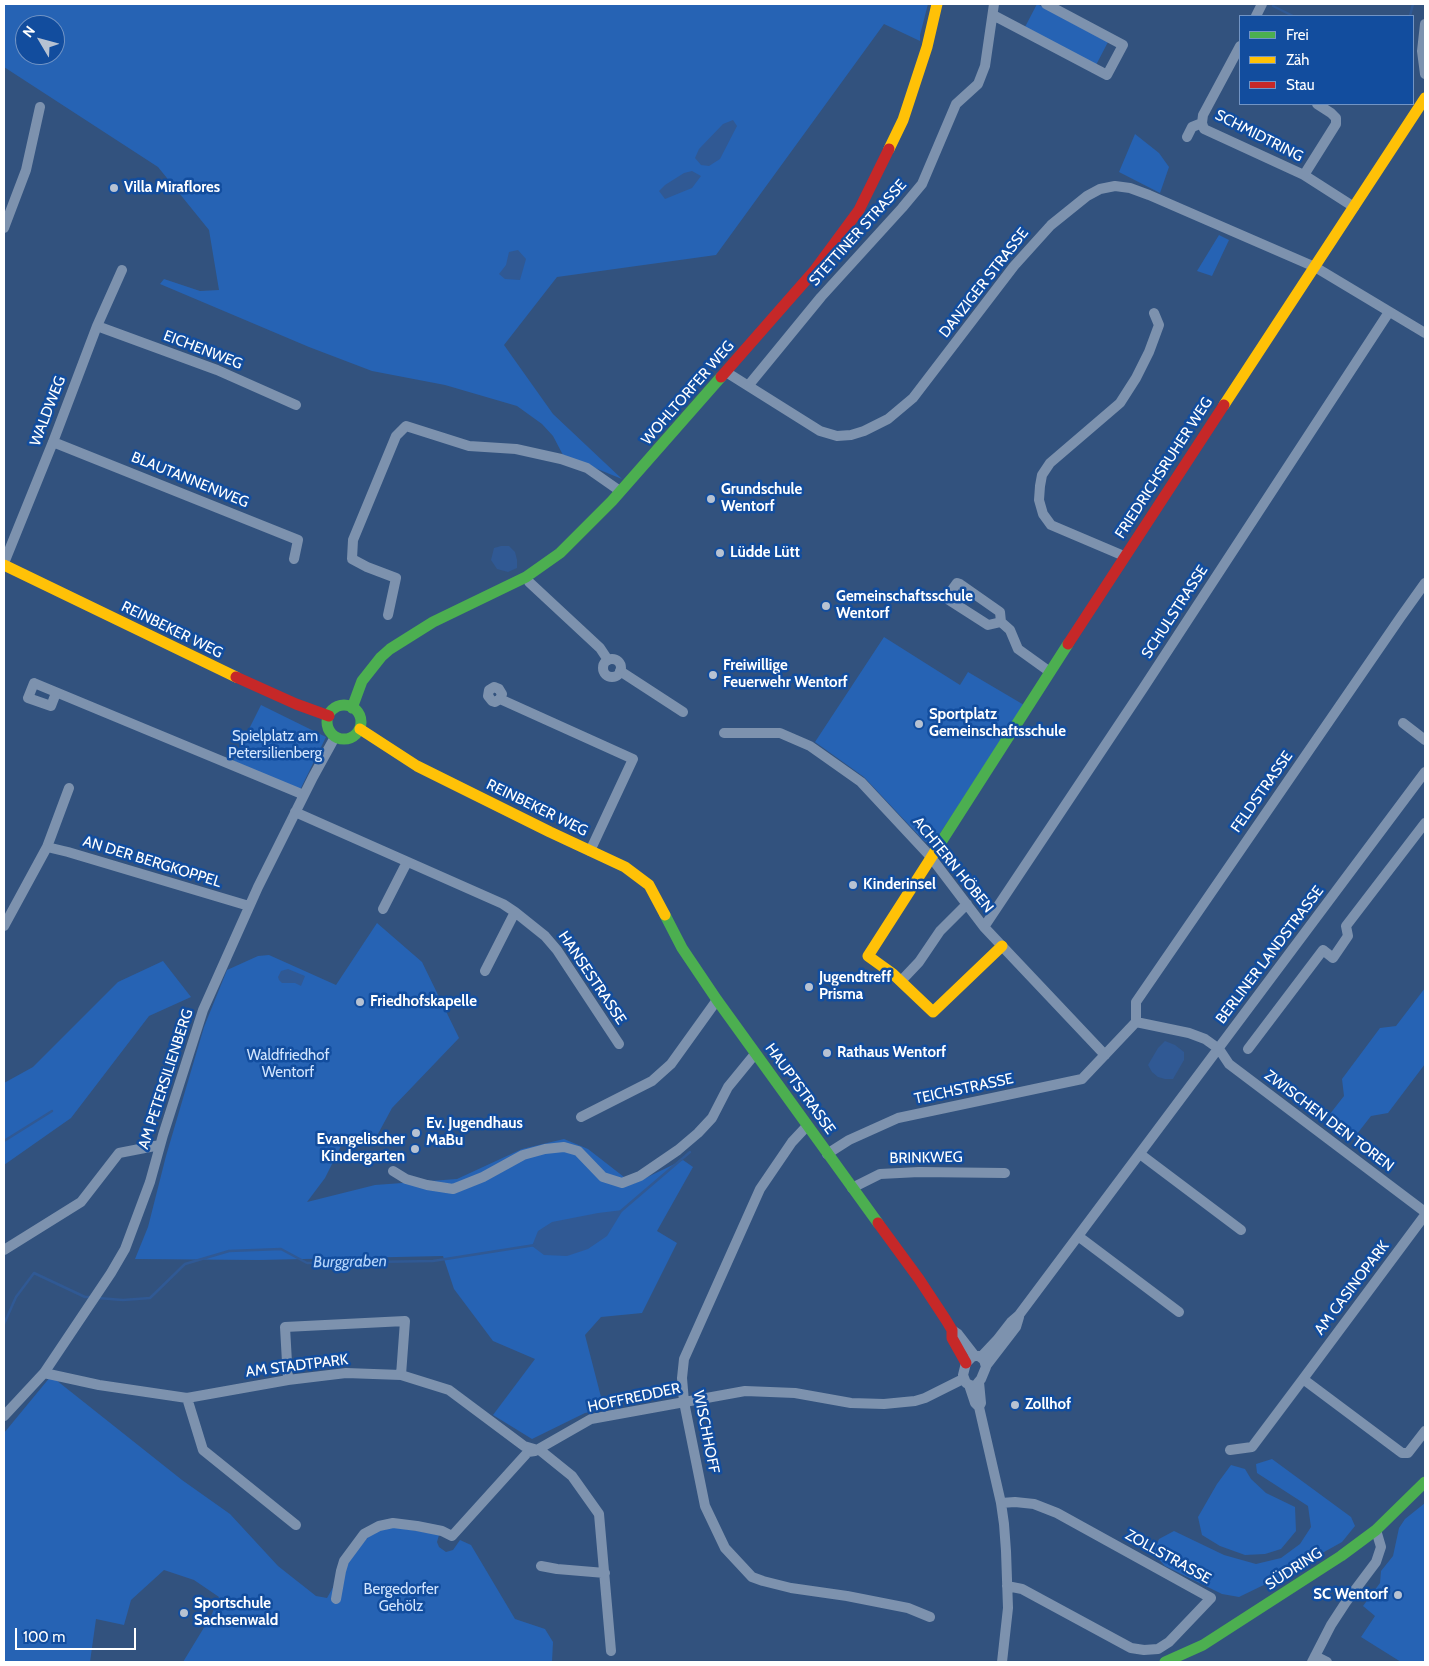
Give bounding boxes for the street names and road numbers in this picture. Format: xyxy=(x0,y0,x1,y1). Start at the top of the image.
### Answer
street label: SCHMIDTRING xyxy=(1212,106,1306,166)
street label: STETTINER STRASSE xyxy=(805,176,911,290)
street label: DANZIGER STRASSE xyxy=(936,225,1032,341)
street label: EICHENWEG xyxy=(161,327,245,373)
street label: WOHLTORFER WEG xyxy=(638,337,738,449)
street label: WALDWEG xyxy=(26,373,70,449)
street label: FRIEDRICHSRUHER WEG xyxy=(1112,394,1216,542)
street label: BLAUTANNENWEG xyxy=(129,448,251,512)
street label: SCHULSTRASSE xyxy=(1138,562,1212,662)
street label: REINBEKER WEG xyxy=(118,598,226,662)
street label: FELDSTRASSE xyxy=(1227,748,1297,836)
street label: REINBEKER WEG xyxy=(483,776,591,840)
street label: ACHTERN HÖBEN xyxy=(909,813,997,917)
street label: AN DER BERGKOPPEL xyxy=(81,832,223,892)
street label: BERLINER LANDSTRASSE xyxy=(1212,882,1328,1028)
street label: HANSESTRASSE xyxy=(554,928,630,1028)
street label: AM PETERSILIENBERG xyxy=(135,1007,197,1151)
street label: HAUPTSTRASSE xyxy=(761,1040,839,1138)
street label: ZWISCHEN DEN TOREN xyxy=(1261,1066,1397,1176)
street label: TEICHSTRASSE xyxy=(913,1070,1015,1108)
street label: BRINKWEG xyxy=(889,1148,963,1168)
street label: AM CASINOPARK xyxy=(1311,1238,1393,1338)
street label: AM STADTPARK xyxy=(245,1351,349,1381)
street label: HOFFREDDER xyxy=(586,1379,682,1417)
street label: WISCHHOFF xyxy=(689,1389,723,1475)
street label: ZOLLSTRASSE xyxy=(1122,1526,1214,1588)
street label: SÜDRING xyxy=(1262,1544,1326,1594)

